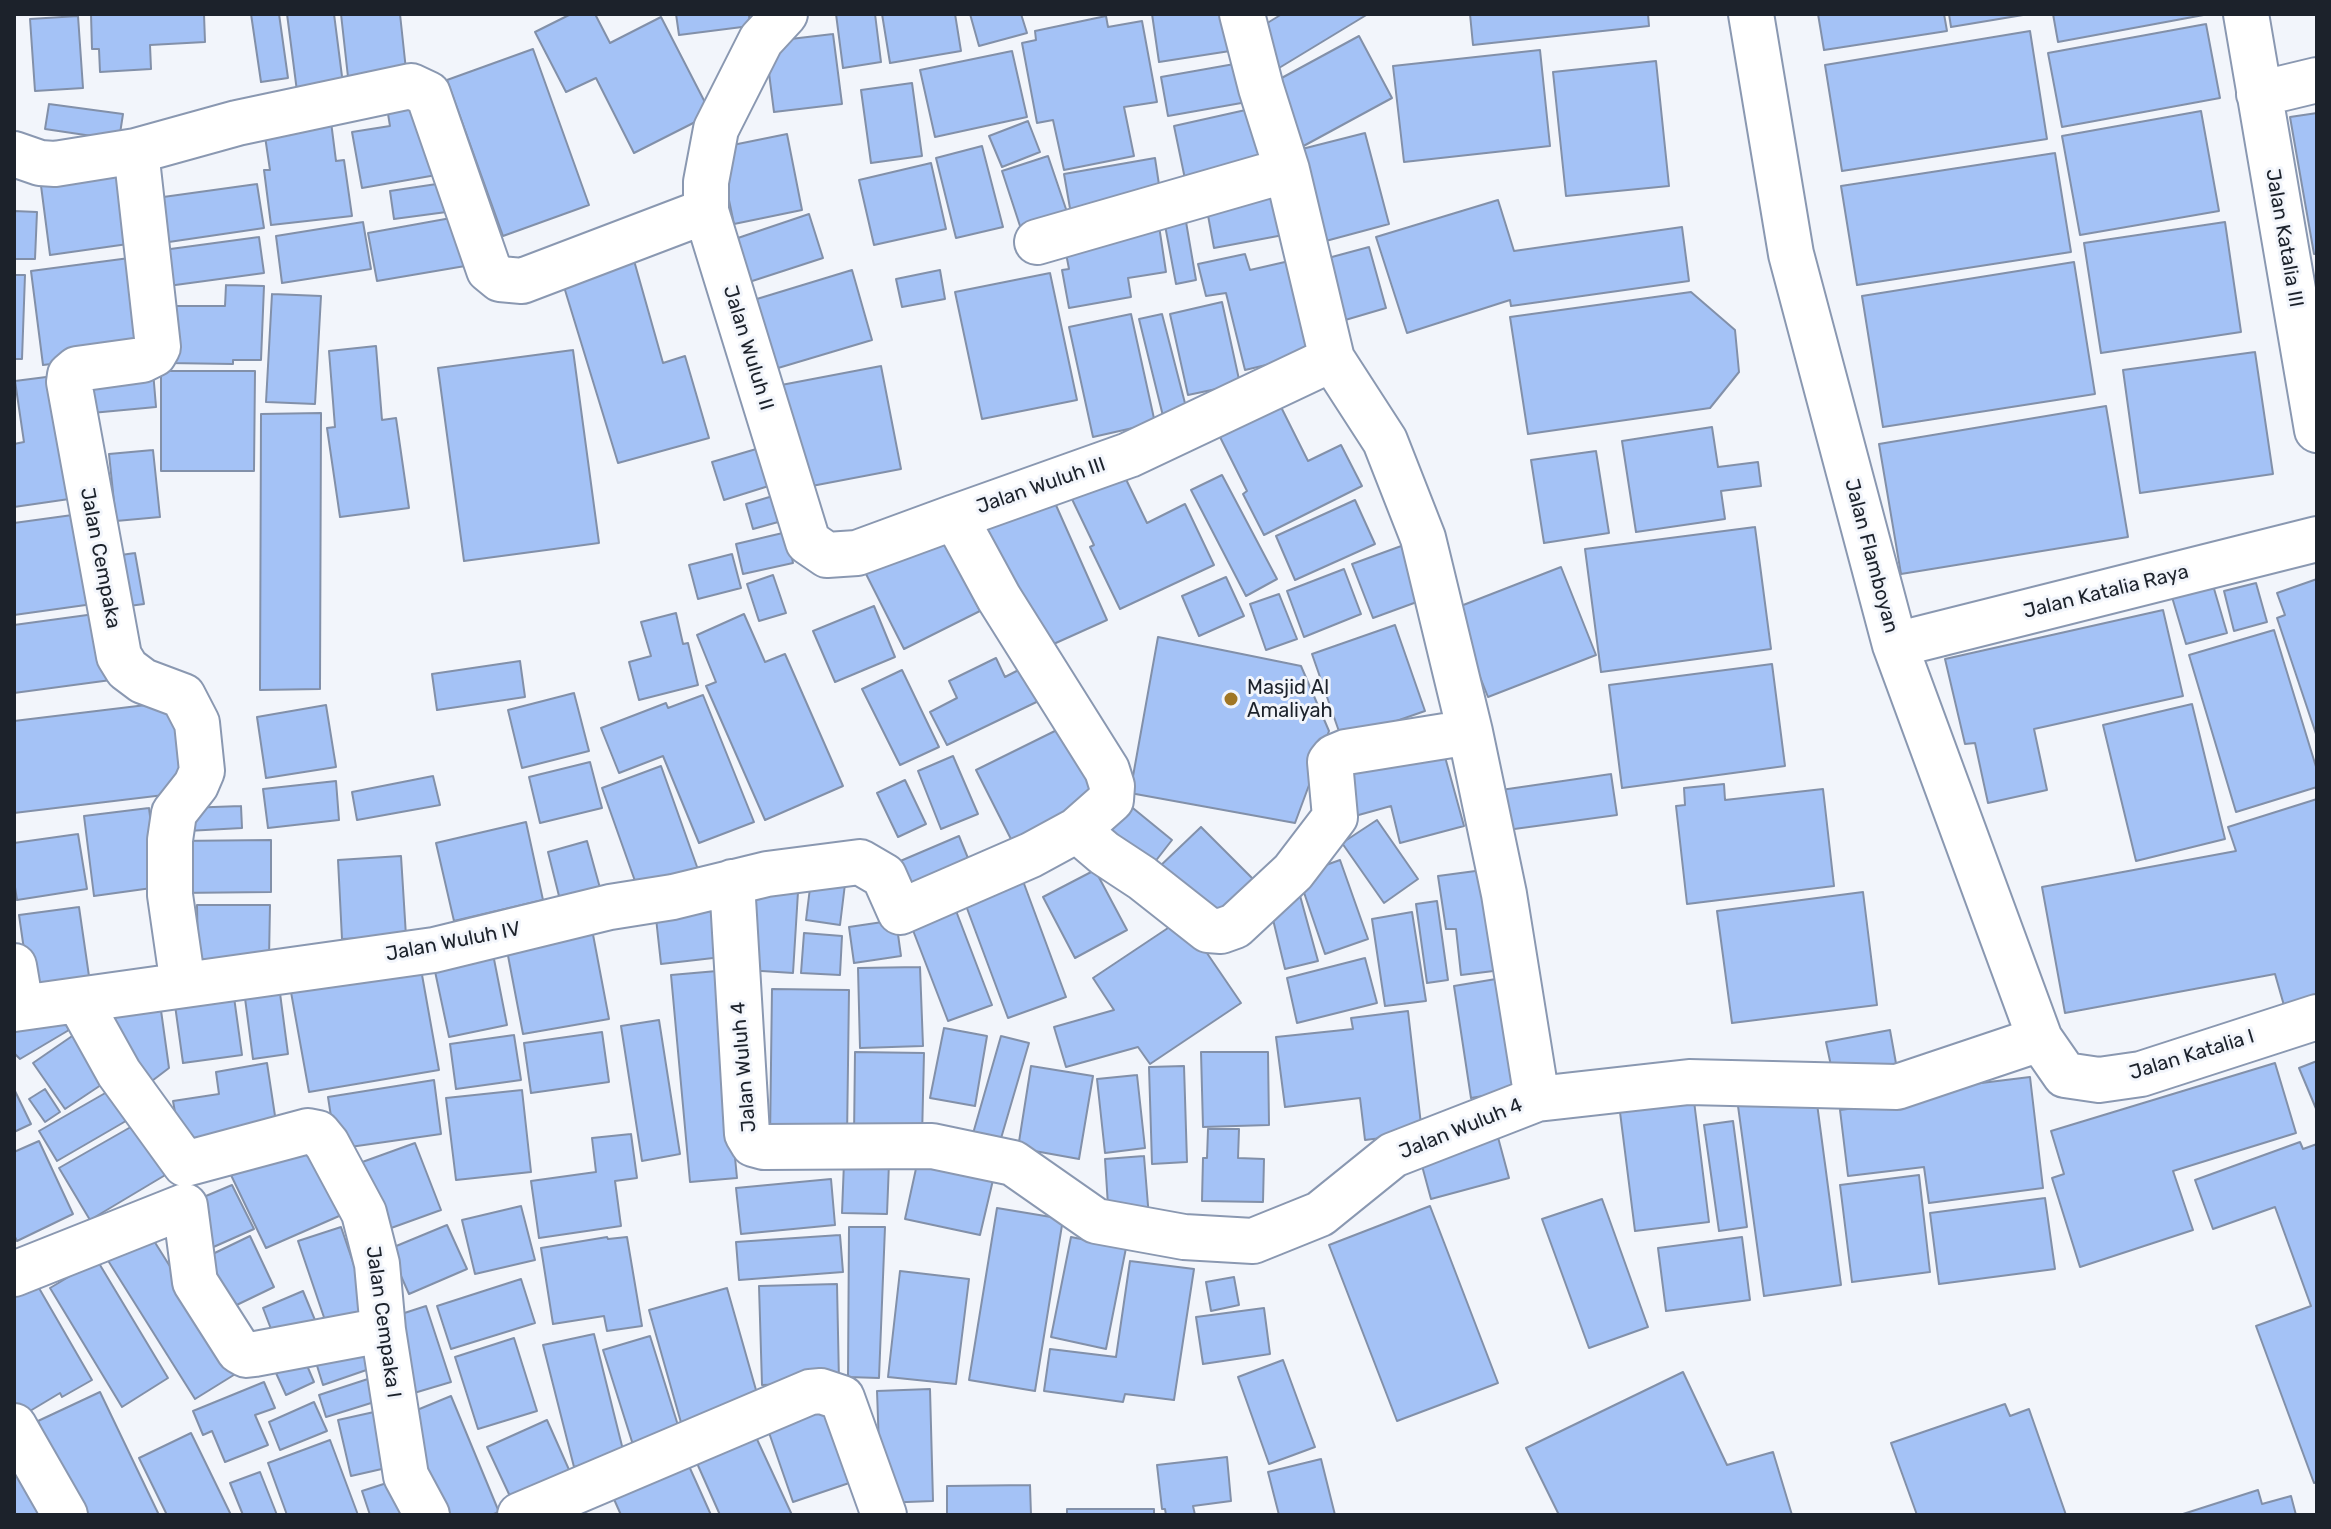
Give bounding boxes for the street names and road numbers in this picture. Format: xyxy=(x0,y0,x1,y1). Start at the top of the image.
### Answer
street label: Jalan Katalia III xyxy=(2260,167,2308,309)
street label: Jalan Wuluh II xyxy=(718,283,778,413)
street label: Jalan Wuluh III xyxy=(973,453,1109,519)
street label: Jalan Flamboyan xyxy=(1839,476,1903,636)
street label: Jalan Cempaka xyxy=(75,486,125,630)
street label: Jalan Katalia Raya xyxy=(2021,560,2191,624)
street label: Jalan Wuluh IV xyxy=(383,917,523,967)
street label: Jalan Wuluh 4 xyxy=(726,1001,762,1133)
street label: Jalan Katalia I xyxy=(2127,1025,2257,1085)
street label: Jalan Wuluh 4 xyxy=(1396,1093,1526,1165)
street label: Jalan Cempaka I xyxy=(360,1244,406,1400)

